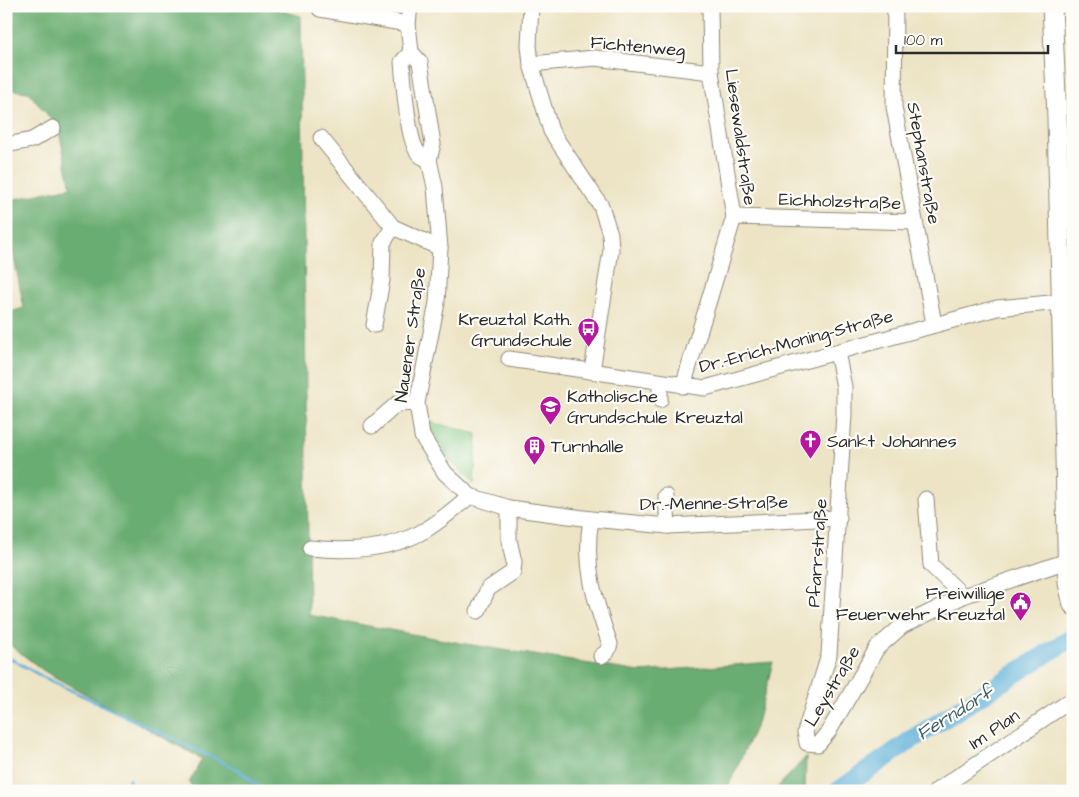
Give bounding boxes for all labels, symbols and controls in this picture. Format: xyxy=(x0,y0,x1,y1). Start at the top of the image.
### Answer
scale bar xyxy=(896,22,1049,54)
street label: Fichtenweg xyxy=(589,30,686,64)
text: 100 m xyxy=(904,30,943,51)
street label: Liesewaldstraße xyxy=(719,67,762,207)
street label: Stephanstraße xyxy=(900,100,947,226)
street label: Eichholzstraße xyxy=(778,187,902,216)
street label: Nauener Straße xyxy=(389,266,432,404)
street label: Dr.-Erich-Moning-Straße xyxy=(696,303,896,380)
place label: Kreuztal Kath. Grundschule xyxy=(458,307,572,353)
bus stop icon: Kreuztal Kath. Grundschule xyxy=(576,317,600,348)
place label: Katholische Grundschule Kreuztal xyxy=(567,384,743,430)
school or university icon: Katholische Grundschule Kreuztal xyxy=(539,394,563,425)
church icon: Sankt Johannes xyxy=(799,429,823,460)
place label: Sankt Johannes xyxy=(827,429,957,454)
building icon: Turnhalle xyxy=(523,434,547,465)
place label: Turnhalle xyxy=(551,434,624,459)
street label: Dr.-Menne-Straße xyxy=(640,490,789,517)
street label: Pfarrstraße xyxy=(801,497,834,608)
place label: Freiwillige Feuerwehr Kreuztal xyxy=(836,581,1005,627)
public building icon: Freiwillige Feuerwehr Kreuztal xyxy=(1009,591,1033,622)
street label: Leystraße xyxy=(799,641,867,732)
water label: Ferndorf xyxy=(911,678,1001,747)
street label: Im Plan xyxy=(964,703,1025,756)

